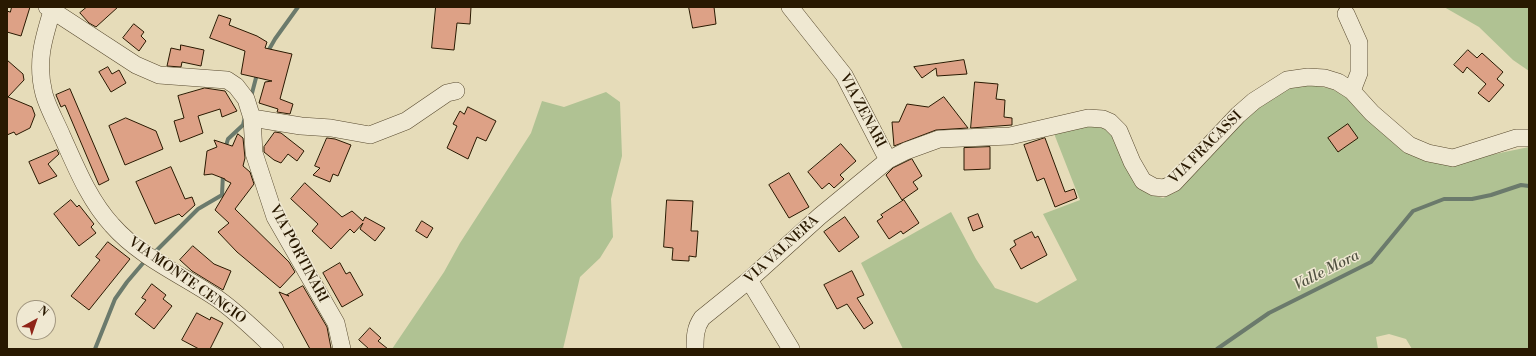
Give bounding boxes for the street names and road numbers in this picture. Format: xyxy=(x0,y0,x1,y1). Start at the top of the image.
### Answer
street label: VIA ZENARI xyxy=(835,71,889,151)
street label: VIA FRACASSI xyxy=(1166,108,1246,188)
street label: VIA PORTINARI xyxy=(265,202,331,306)
street label: VIA VALNERA xyxy=(741,212,823,288)
street label: VIA MONTE CENGIO xyxy=(125,234,249,328)

